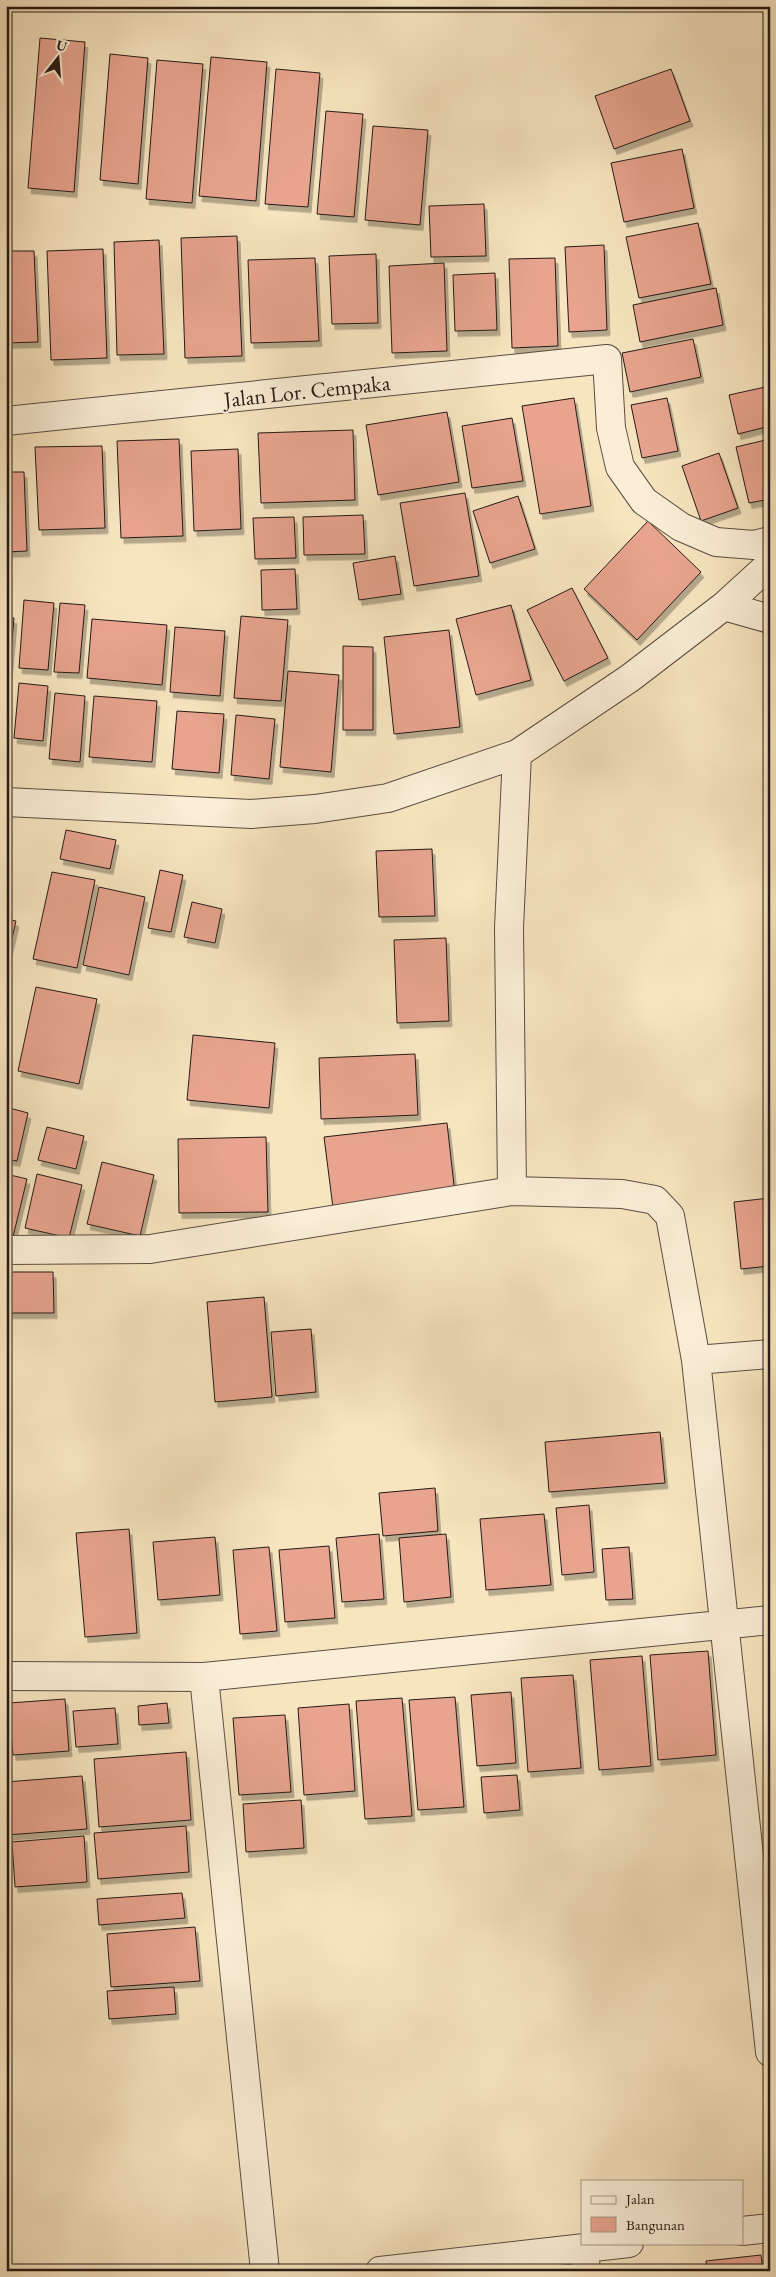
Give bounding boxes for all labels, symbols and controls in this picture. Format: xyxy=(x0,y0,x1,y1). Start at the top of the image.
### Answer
north arrow xyxy=(32,32,82,82)
text: U xyxy=(54,35,70,56)
street label: Jalan Lor. Cempaka xyxy=(220,368,392,414)
legend xyxy=(581,2180,744,2244)
text: Jalan xyxy=(624,2189,655,2208)
text: Bangunan xyxy=(626,2215,685,2234)

